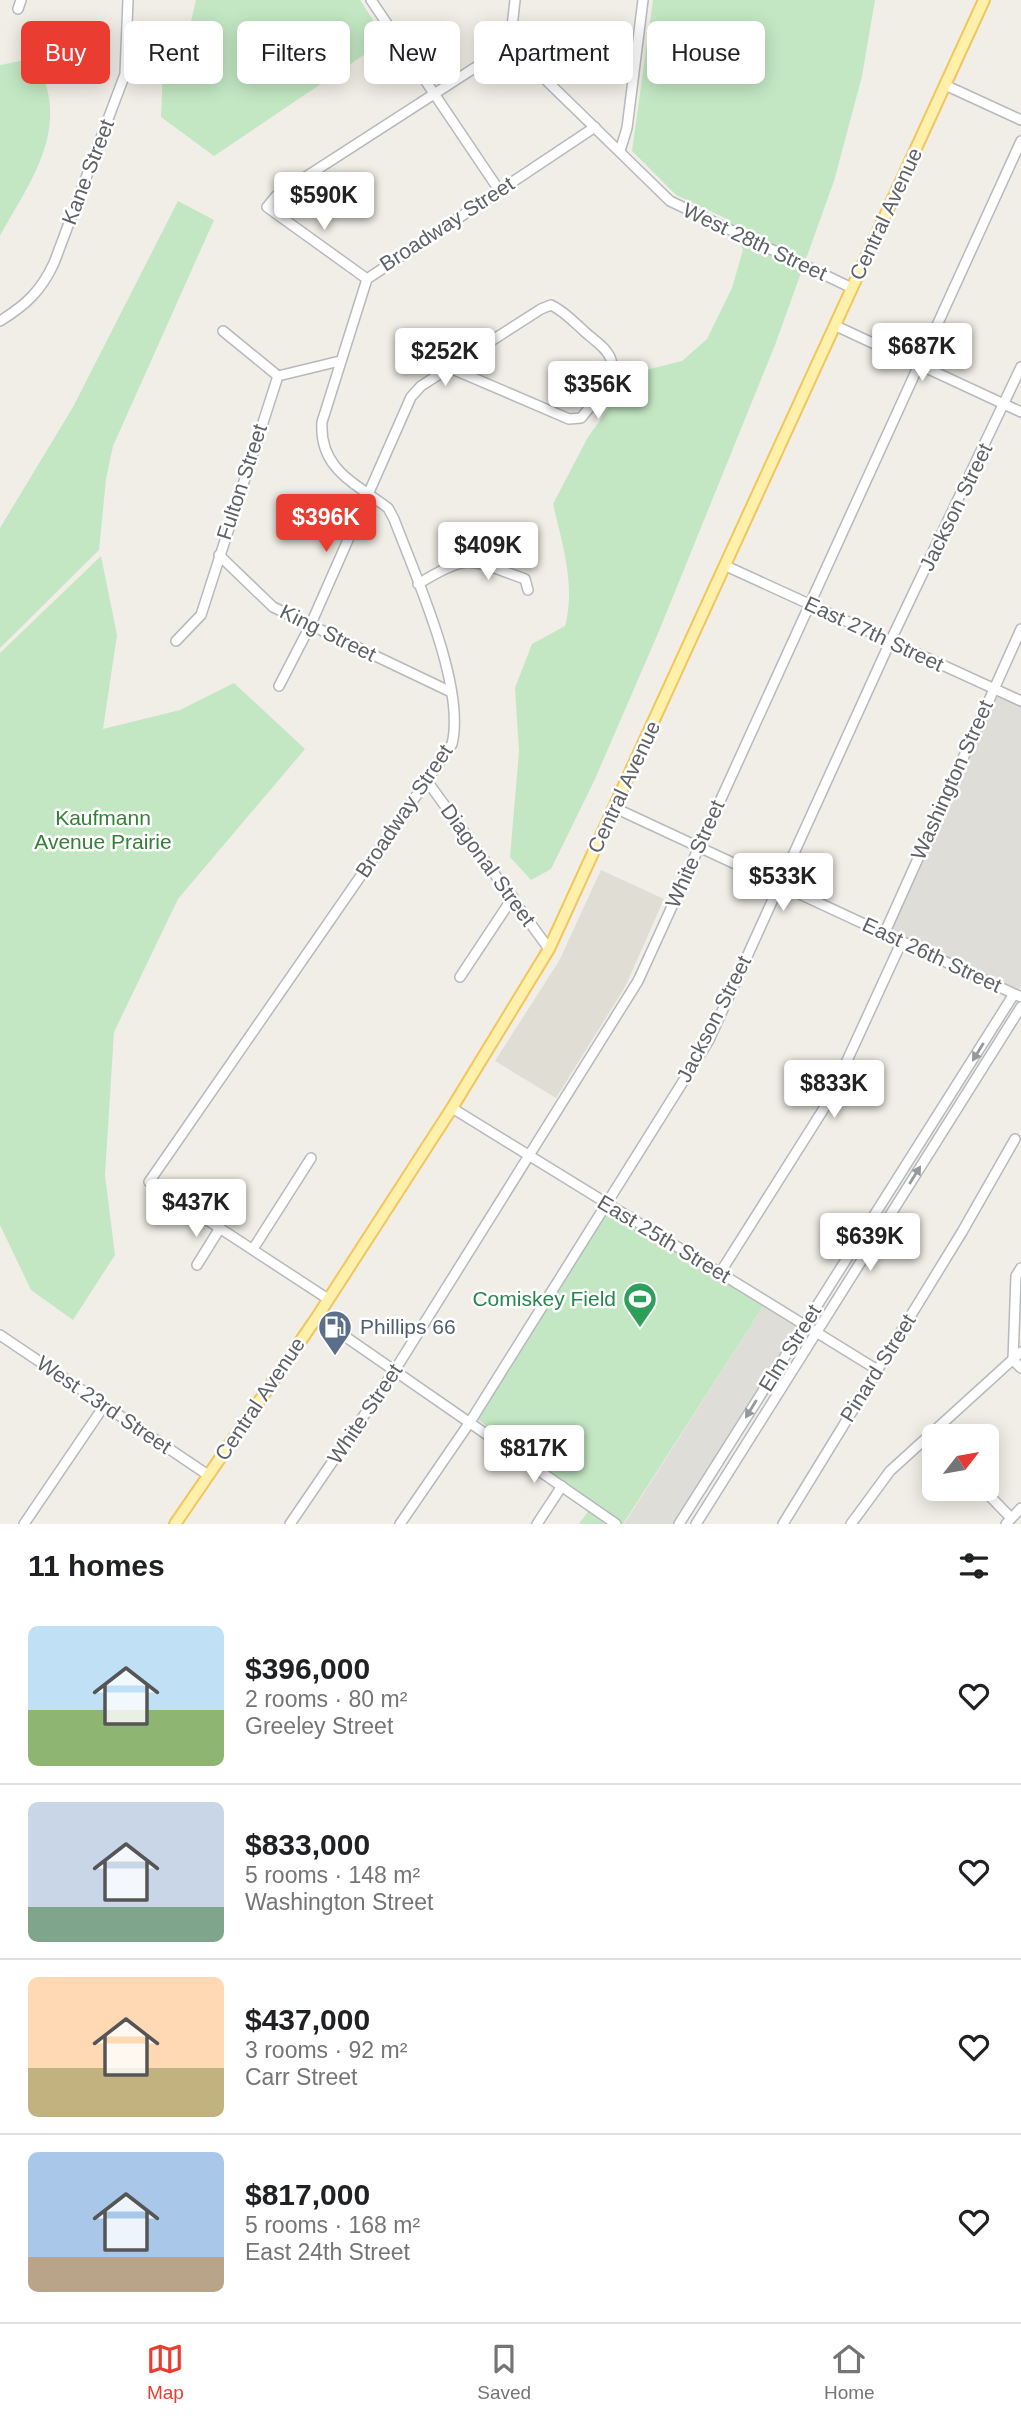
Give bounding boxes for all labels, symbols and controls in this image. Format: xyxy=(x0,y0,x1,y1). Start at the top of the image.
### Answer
chip: Buy xyxy=(21,21,110,84)
chip: Rent xyxy=(124,21,223,84)
chip: Filters xyxy=(237,21,350,84)
chip: New xyxy=(364,21,460,84)
chip: Apartment xyxy=(474,21,633,84)
chip: House xyxy=(647,21,765,84)
street label: Kane Street xyxy=(57,116,118,228)
street label: Central Avenue xyxy=(845,144,926,284)
street label: Broadway Street xyxy=(375,172,518,276)
pin: $590K xyxy=(275,173,373,232)
text: $590K xyxy=(290,182,358,208)
street label: West 28th Street xyxy=(680,198,831,285)
pin: $687K xyxy=(873,324,971,383)
pin: $252K xyxy=(396,328,494,388)
text: $687K xyxy=(888,333,956,359)
text: $252K xyxy=(411,338,479,364)
pin: $356K xyxy=(549,362,647,421)
text: $356K xyxy=(564,371,632,397)
street label: Fulton Street xyxy=(212,421,271,543)
street label: Jackson Street xyxy=(915,439,996,574)
pin: $396K xyxy=(277,494,375,554)
text: $396K xyxy=(292,504,360,530)
pin: $409K xyxy=(439,522,537,582)
text: $409K xyxy=(454,532,522,558)
street label: East 27th Street xyxy=(801,591,947,676)
street label: King Street xyxy=(276,599,380,666)
street label: Washington Street xyxy=(906,696,997,863)
street label: Central Avenue xyxy=(583,717,664,857)
street label: Broadway Street xyxy=(351,740,457,882)
street label: White Street xyxy=(661,796,729,911)
street label: Diagonal Street xyxy=(437,799,540,930)
park label: Kaufmann Avenue Prairie xyxy=(34,806,172,853)
pin: $533K xyxy=(734,853,832,913)
text: $533K xyxy=(749,863,817,889)
street label: East 26th Street xyxy=(859,912,1005,997)
street label: Jackson Street xyxy=(672,952,755,1086)
one-way arrow xyxy=(971,1042,984,1061)
pin: $833K xyxy=(785,1060,883,1120)
text: $833K xyxy=(800,1070,868,1096)
one-way arrow xyxy=(908,1166,921,1185)
pin: $437K xyxy=(147,1180,245,1239)
text: $437K xyxy=(162,1189,230,1215)
street label: East 25th Street xyxy=(594,1190,735,1287)
pin: $639K xyxy=(821,1214,919,1273)
text: $639K xyxy=(836,1223,904,1249)
sports icon: Comiskey Field xyxy=(621,1280,659,1329)
place label: Comiskey Field xyxy=(472,1287,616,1310)
street label: Elm Street xyxy=(754,1300,825,1395)
fuel station icon: Phillips 66 xyxy=(316,1308,354,1357)
street label: Pinard Street xyxy=(835,1310,920,1426)
place label: Phillips 66 xyxy=(360,1315,456,1338)
street label: Central Avenue xyxy=(210,1333,309,1465)
street label: West 23rd Street xyxy=(33,1351,176,1458)
street label: White Street xyxy=(323,1359,407,1468)
one-way arrow xyxy=(745,1400,758,1419)
north arrow xyxy=(922,1424,999,1502)
map controls xyxy=(922,1424,999,1501)
pin: $817K xyxy=(485,1426,583,1485)
text: $817K xyxy=(500,1435,568,1461)
icon: filters xyxy=(955,1547,993,1585)
text: 11 homes xyxy=(28,1549,165,1582)
text: $396,000 xyxy=(245,1652,370,1685)
icon: home xyxy=(84,1654,168,1738)
icon: heart xyxy=(955,1677,993,1715)
text: 2 rooms · 80 m² xyxy=(245,1686,407,1712)
text: Greeley Street xyxy=(245,1713,393,1739)
text: $833,000 xyxy=(245,1828,370,1861)
icon: home xyxy=(84,1830,168,1914)
icon: heart xyxy=(955,1853,993,1891)
text: 5 rooms · 148 m² xyxy=(245,1862,420,1888)
text: Washington Street xyxy=(245,1889,433,1915)
text: $437,000 xyxy=(245,2003,370,2036)
icon: home xyxy=(84,2005,168,2089)
icon: heart xyxy=(955,2028,993,2066)
text: 3 rooms · 92 m² xyxy=(245,2037,407,2063)
text: Carr Street xyxy=(245,2064,357,2090)
text: $817,000 xyxy=(245,2178,370,2211)
icon: home xyxy=(84,2180,168,2264)
icon: heart xyxy=(955,2203,993,2241)
text: 5 rooms · 168 m² xyxy=(245,2212,420,2238)
text: East 24th Street xyxy=(245,2239,410,2265)
tab: Map xyxy=(146,2340,184,2404)
tab: Saved xyxy=(477,2340,531,2404)
tab: Home xyxy=(824,2340,875,2404)

